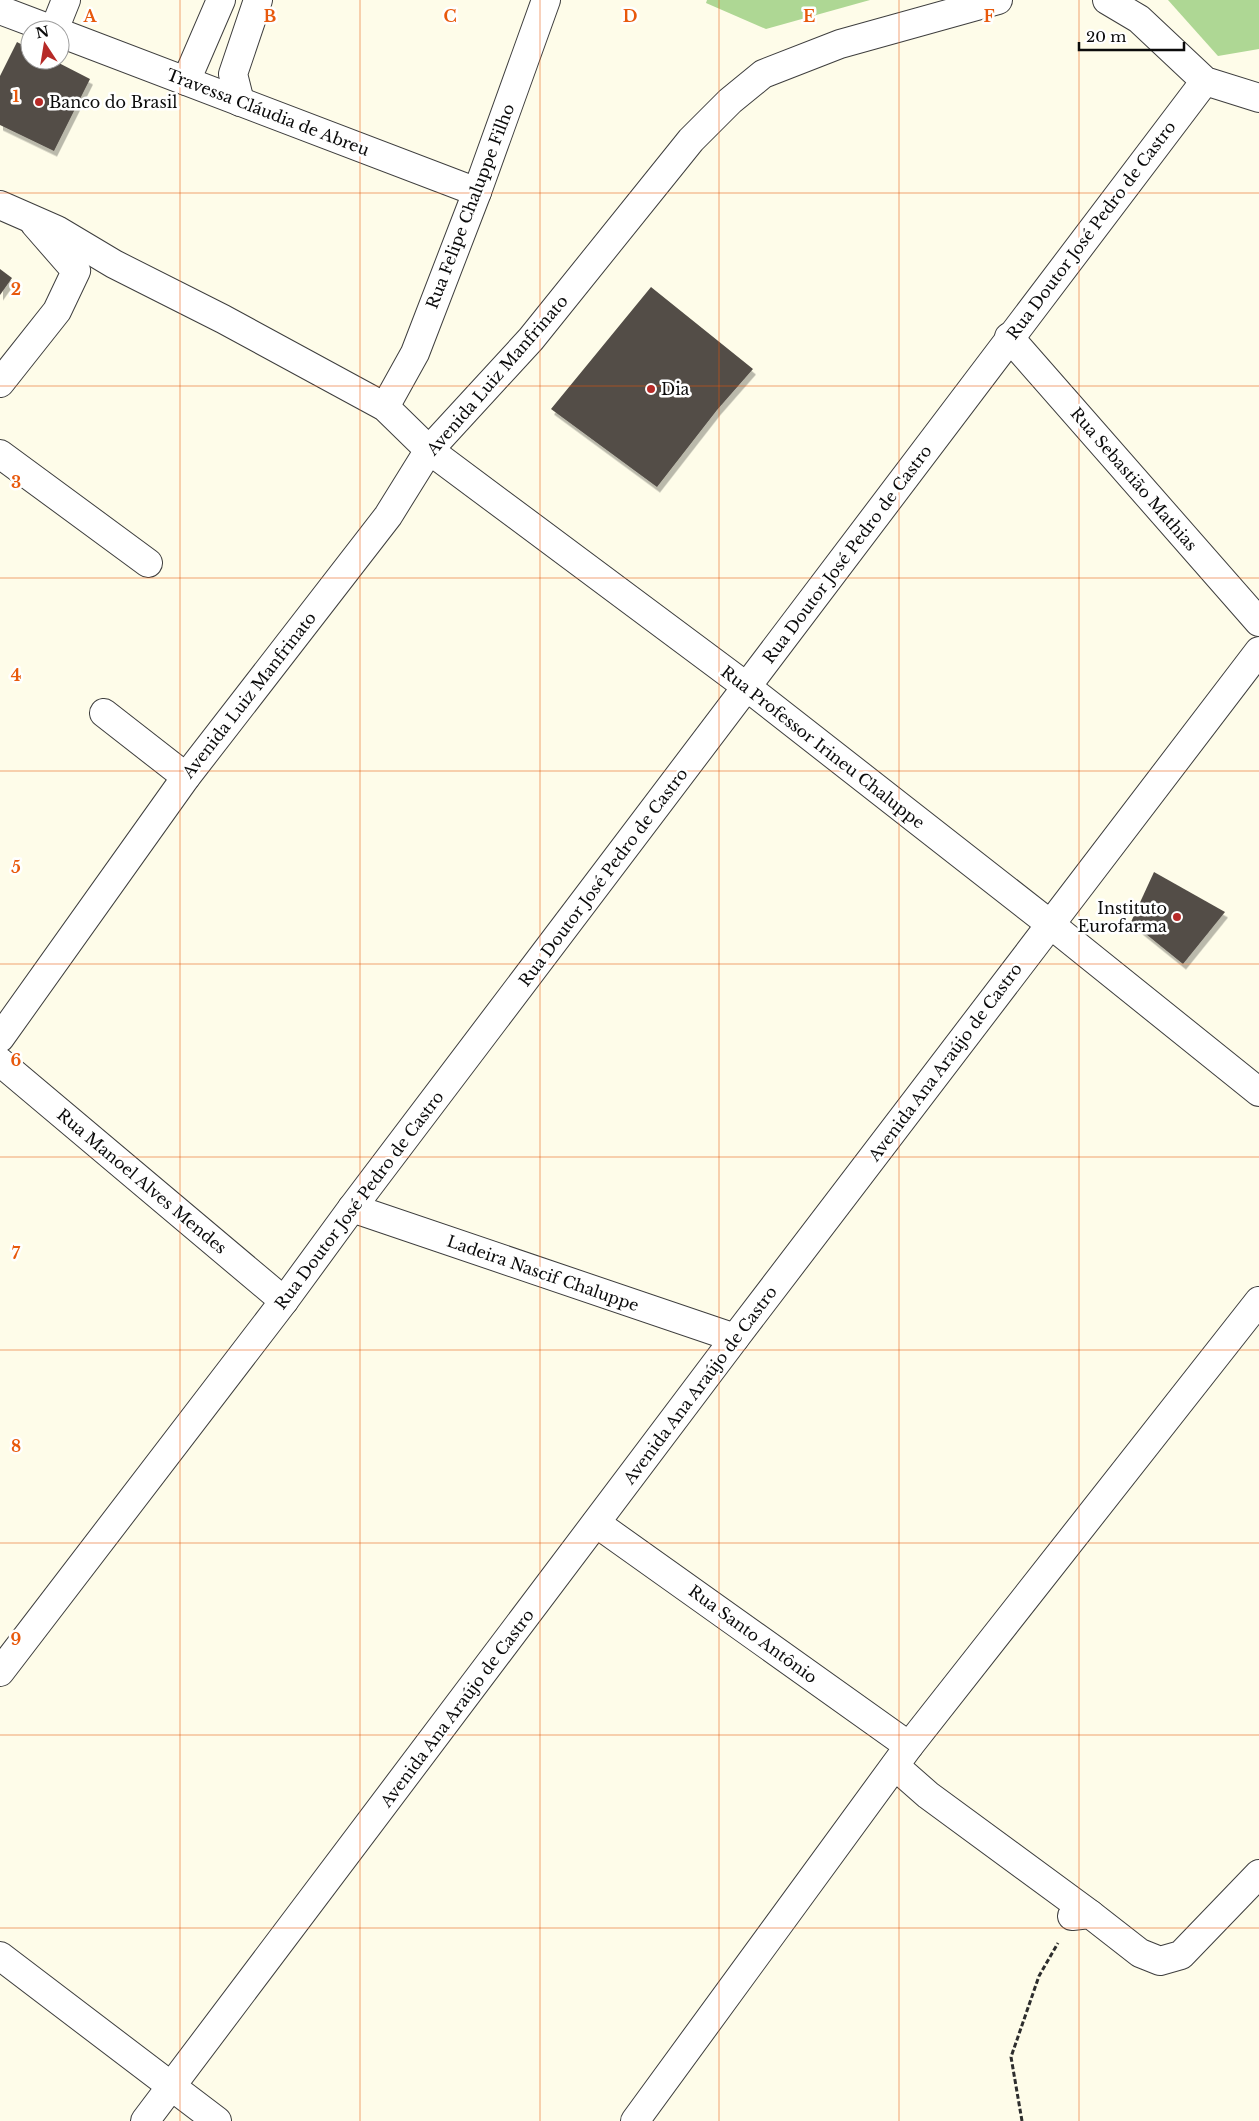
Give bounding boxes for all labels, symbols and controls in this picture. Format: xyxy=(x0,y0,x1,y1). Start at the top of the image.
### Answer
text: A xyxy=(83,6,98,26)
text: B xyxy=(264,6,277,26)
text: C xyxy=(443,6,457,26)
text: D xyxy=(623,6,637,26)
text: E xyxy=(803,6,815,26)
text: F xyxy=(983,6,995,26)
north arrow xyxy=(20,20,70,70)
scale bar xyxy=(1079,20,1184,52)
text: N xyxy=(34,22,51,42)
text: 20 m xyxy=(1086,27,1126,46)
street label: Travessa Cláudia de Abreu xyxy=(164,64,372,160)
text: 1 xyxy=(13,86,20,106)
place label: Banco do Brasil xyxy=(49,92,177,112)
marker: Banco do Brasil xyxy=(33,96,45,108)
street label: Rua Felipe Chaluppe Filho xyxy=(422,101,518,311)
street label: Rua Doutor José Pedro de Castro xyxy=(1002,117,1180,343)
text: 2 xyxy=(11,279,21,299)
street label: Avenida Luiz Manfrinato xyxy=(421,291,572,460)
place label: Dia xyxy=(661,379,690,399)
marker: Dia xyxy=(645,383,657,395)
street label: Rua Sebastião Mathias xyxy=(1066,403,1202,555)
street label: Rua Doutor José Pedro de Castro xyxy=(758,441,936,667)
text: 3 xyxy=(11,472,21,492)
street label: Avenida Luiz Manfrinato xyxy=(177,608,320,783)
street label: Rua Professor Irineu Chaluppe xyxy=(717,661,929,833)
text: 4 xyxy=(11,665,21,685)
street label: Rua Doutor José Pedro de Castro xyxy=(514,764,692,990)
text: 5 xyxy=(11,857,21,877)
place label: Instituto Eurofarma xyxy=(1078,898,1167,936)
marker: Instituto Eurofarma xyxy=(1171,911,1183,923)
street label: Avenida Ana Araújo de Castro xyxy=(863,959,1026,1166)
text: 6 xyxy=(11,1050,22,1070)
street label: Rua Doutor José Pedro de Castro xyxy=(270,1087,448,1313)
street label: Rua Manoel Alves Mendes xyxy=(53,1104,231,1258)
street label: Ladeira Nascif Chaluppe xyxy=(444,1231,642,1315)
text: 7 xyxy=(12,1243,21,1263)
street label: Avenida Ana Araújo de Castro xyxy=(618,1282,781,1489)
text: 8 xyxy=(11,1436,21,1456)
street label: Rua Santo Antônio xyxy=(685,1581,821,1687)
street label: Avenida Ana Araújo de Castro xyxy=(375,1605,538,1812)
text: 9 xyxy=(11,1629,22,1649)

